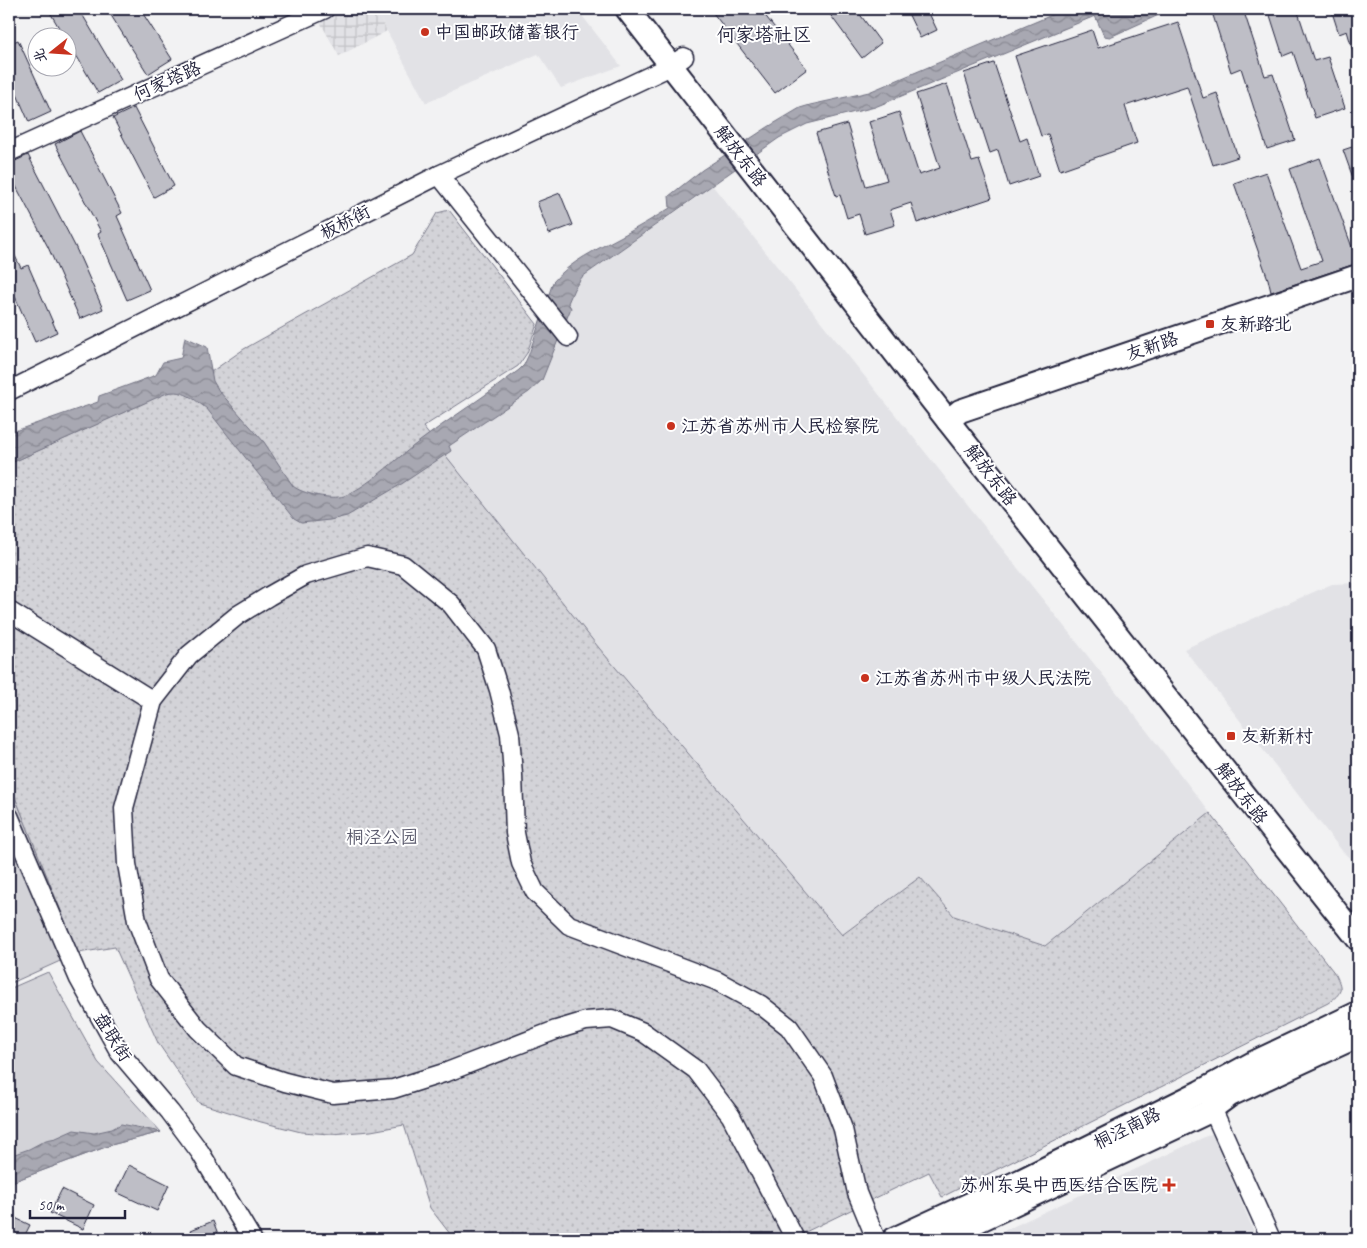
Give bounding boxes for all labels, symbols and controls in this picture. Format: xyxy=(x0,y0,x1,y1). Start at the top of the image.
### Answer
place label: 中国邮政储蓄银行 xyxy=(435,21,579,43)
district label: 何家塔社区 xyxy=(716,23,812,47)
marker: 中国邮政储蓄银行 xyxy=(419,26,431,38)
north arrow xyxy=(28,28,78,78)
text: 北 xyxy=(30,46,50,65)
street label: 何家塔路 xyxy=(130,56,204,106)
street label: 解放东路 xyxy=(710,121,772,191)
street label: 板桥街 xyxy=(316,200,374,244)
place label: 友新路北 xyxy=(1220,313,1292,335)
marker: 友新路北 xyxy=(1204,318,1216,330)
street label: 友新路 xyxy=(1123,327,1181,365)
place label: 江苏省苏州市人民检察院 xyxy=(681,415,879,437)
marker: 江苏省苏州市人民检察院 xyxy=(665,420,677,432)
street label: 解放东路 xyxy=(960,440,1022,510)
place label: 江苏省苏州市中级人民法院 xyxy=(875,667,1091,689)
marker: 江苏省苏州市中级人民法院 xyxy=(859,672,871,684)
place label: 友新新村 xyxy=(1241,725,1313,747)
marker: 友新新村 xyxy=(1225,730,1237,742)
street label: 解放东路 xyxy=(1211,758,1273,828)
park label: 桐泾公园 xyxy=(346,826,418,848)
street label: 盘联街 xyxy=(89,1008,137,1066)
street label: 桐泾南路 xyxy=(1090,1102,1164,1154)
place label: 苏州东吴中西医结合医院 xyxy=(960,1174,1158,1196)
marker: 苏州东吴中西医结合医院 xyxy=(1162,1178,1176,1192)
scale bar xyxy=(30,1188,125,1220)
text: 50 m xyxy=(38,1196,65,1215)

